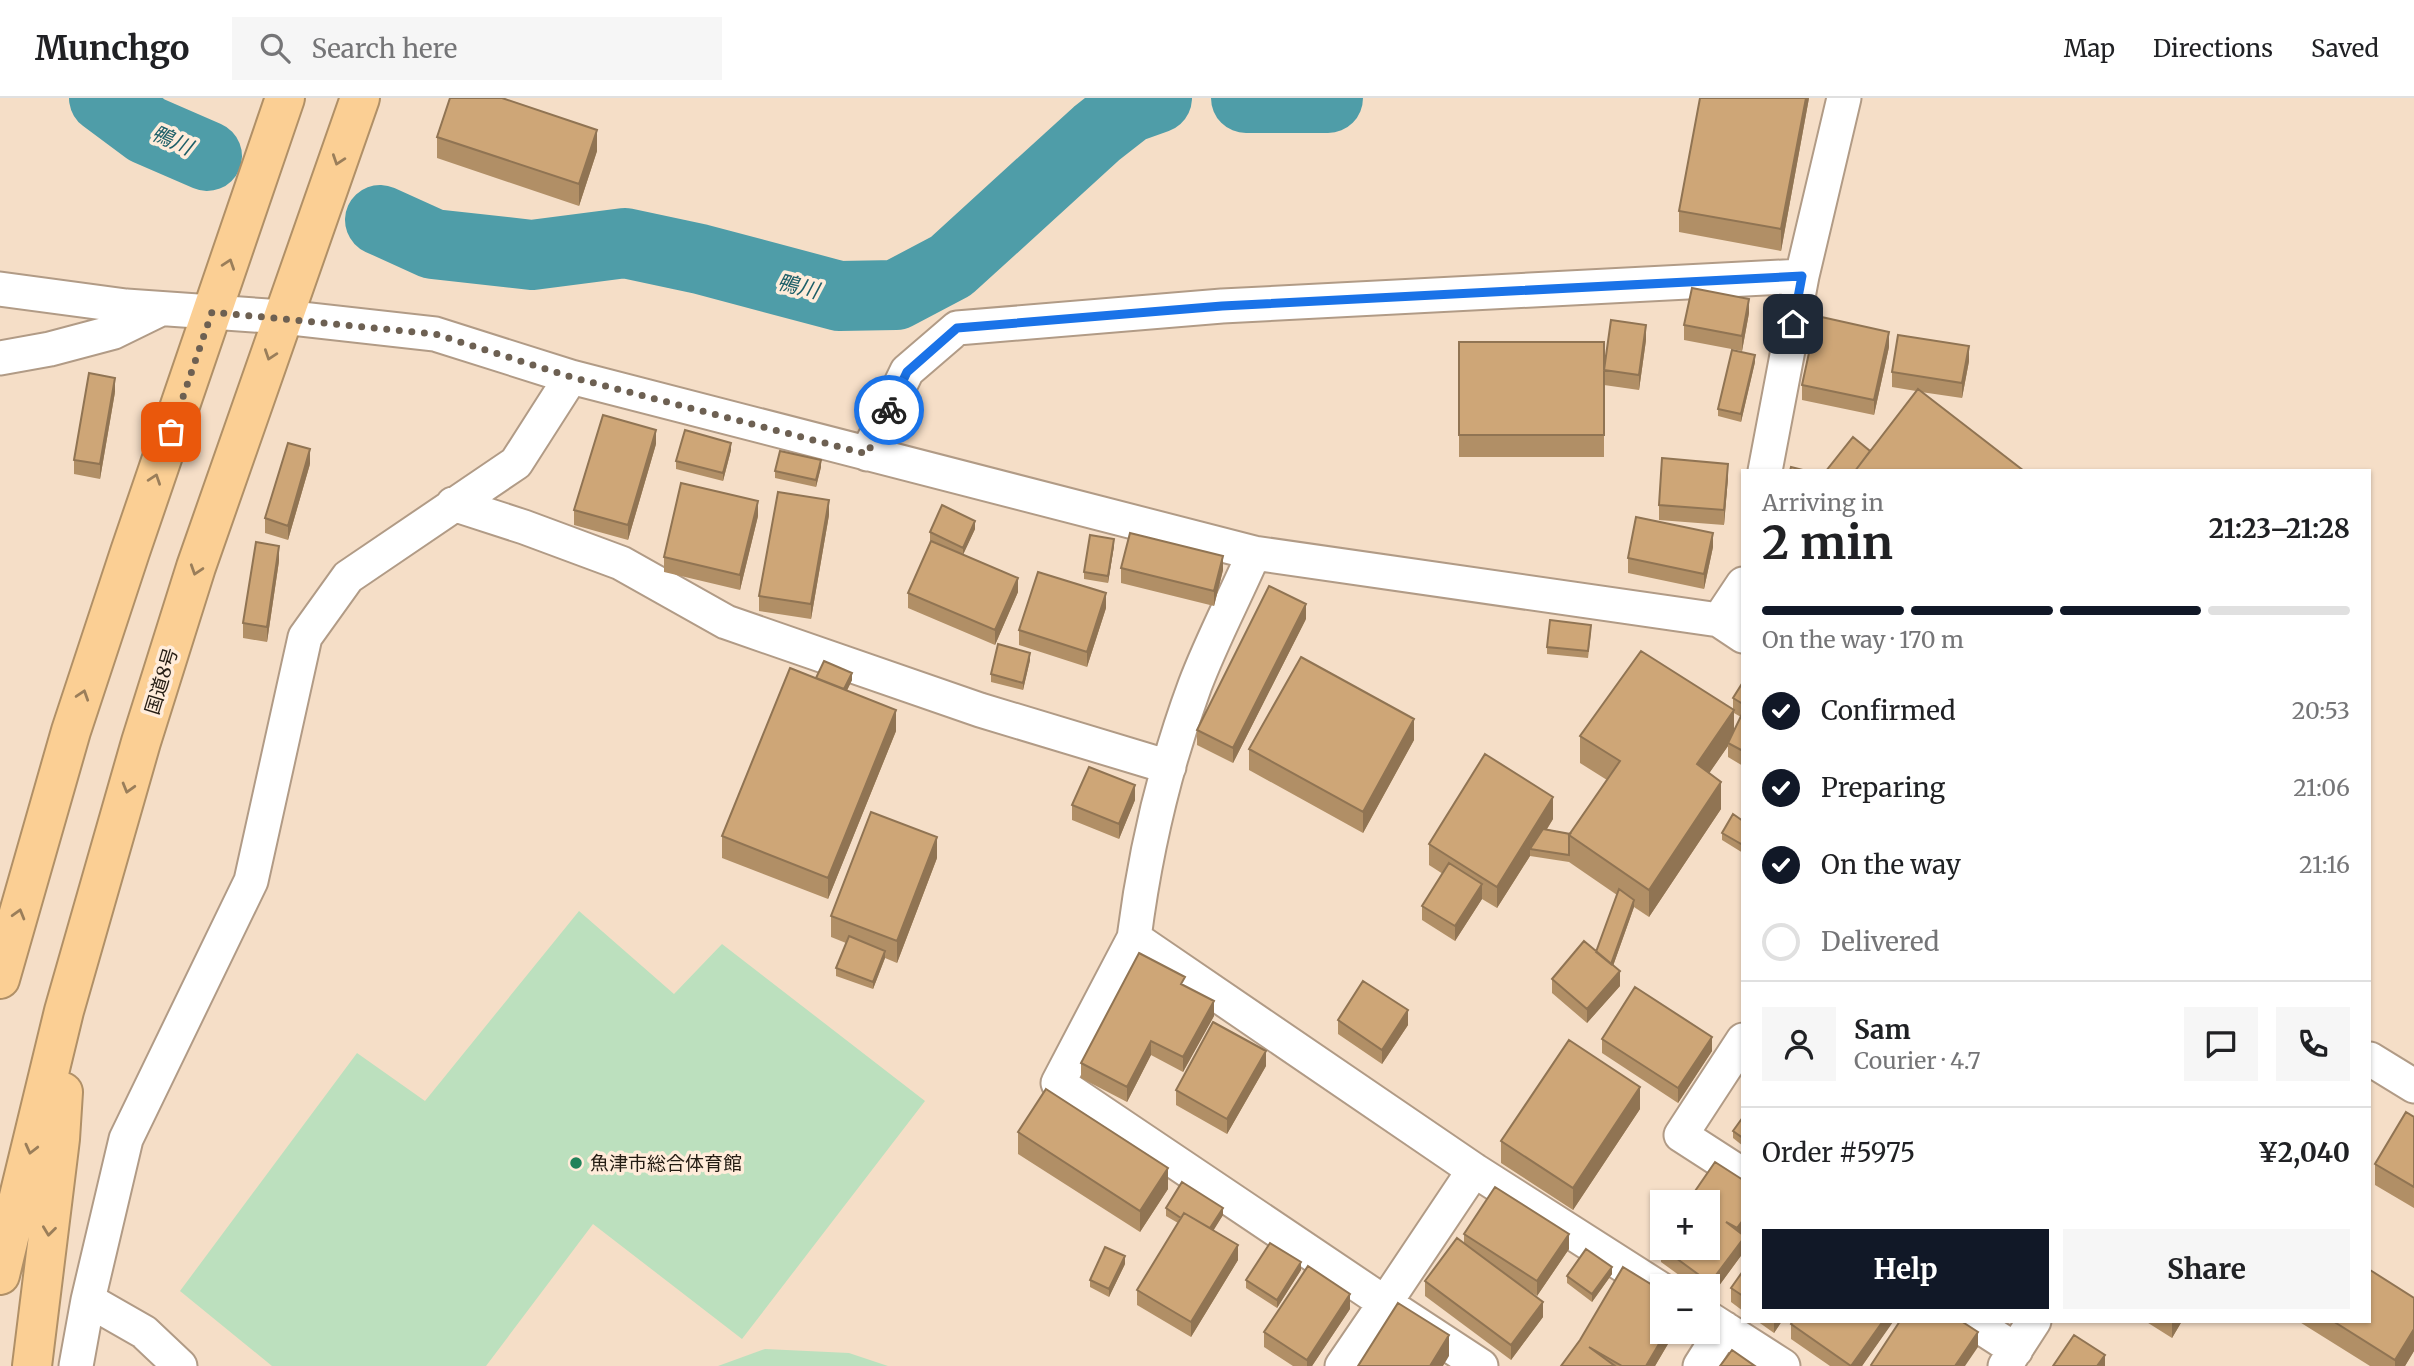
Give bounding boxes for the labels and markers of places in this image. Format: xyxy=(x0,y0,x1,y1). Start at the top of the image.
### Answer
pin xyxy=(1763,294,1823,354)
pin xyxy=(141,402,201,462)
place label: 魚津市総合体育館 xyxy=(590,1151,742,1175)
marker: 魚津市総合体育館 xyxy=(568,1155,584,1171)

